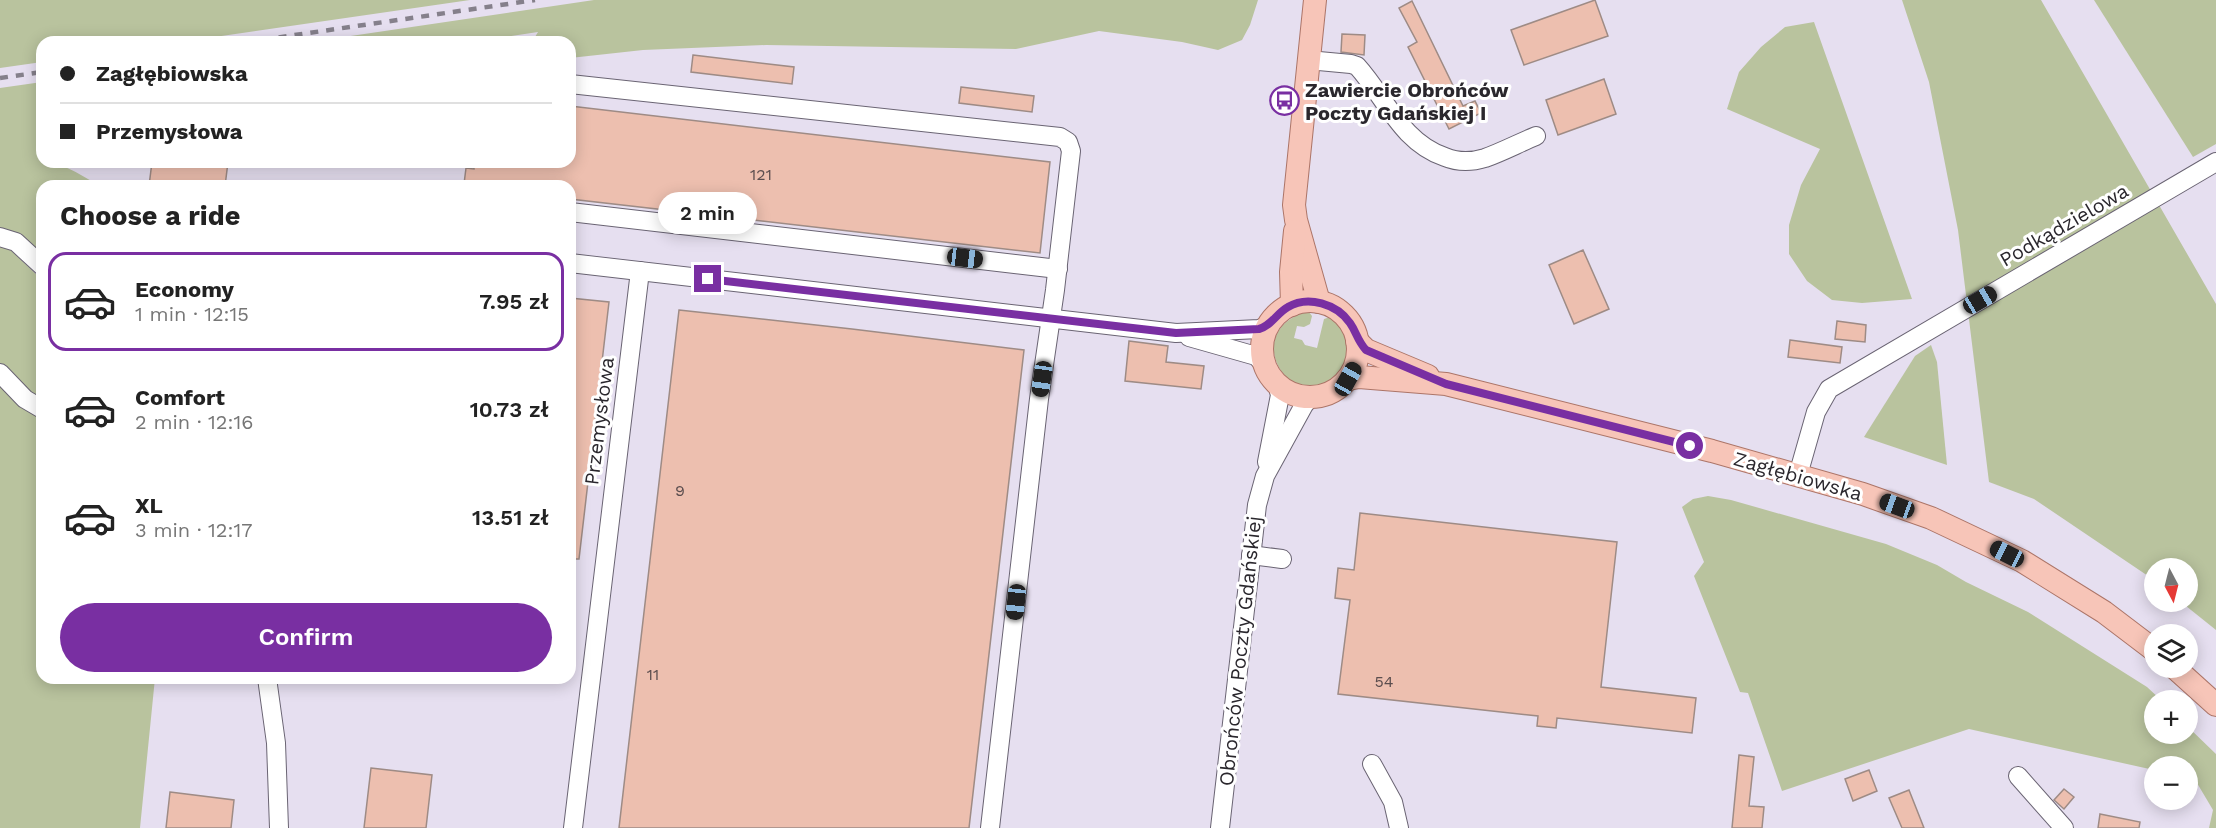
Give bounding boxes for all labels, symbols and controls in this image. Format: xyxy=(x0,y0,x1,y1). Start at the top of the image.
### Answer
text: Zagłębiowska xyxy=(96,61,248,86)
place label: Zawiercie Obrońców Poczty Gdańskiej I xyxy=(1305,78,1508,125)
bus stop icon: Zawiercie Obrońców Poczty Gdańskiej I xyxy=(1268,85,1300,117)
text: Przemysłowa xyxy=(96,119,243,144)
house number: 121 xyxy=(750,165,772,184)
street label: Podkądzielowa xyxy=(1995,178,2133,272)
callout: 2 min xyxy=(658,192,758,234)
text: Choose a ride xyxy=(60,200,240,232)
text: 2 min xyxy=(680,201,735,225)
car xyxy=(946,247,984,269)
route end xyxy=(694,265,721,292)
icon: car xyxy=(63,275,117,329)
text: Economy xyxy=(135,277,234,302)
car xyxy=(1960,283,2000,317)
text: 7.95 zł xyxy=(479,289,549,314)
text: 1 min · 12:15 xyxy=(135,302,249,326)
street label: Przemysłowa xyxy=(579,356,619,486)
car xyxy=(1331,359,1365,399)
car xyxy=(1031,360,1053,398)
icon: car xyxy=(63,383,117,437)
text: Comfort xyxy=(135,385,225,410)
text: 10.73 zł xyxy=(470,397,549,422)
text: 2 min · 12:16 xyxy=(135,410,253,434)
route start xyxy=(1676,432,1703,459)
street label: Zagłębiowska xyxy=(1731,446,1865,506)
house number: 9 xyxy=(675,481,685,500)
icon: car xyxy=(63,491,117,545)
car xyxy=(1877,491,1917,521)
text: XL xyxy=(135,493,163,518)
text: 13.51 zł xyxy=(472,505,549,530)
street label: Obrońców Poczty Gdańskiej xyxy=(1214,515,1266,787)
text: 3 min · 12:17 xyxy=(135,518,252,542)
car xyxy=(1987,538,2027,570)
north arrow xyxy=(2144,558,2198,612)
map controls xyxy=(2144,558,2198,810)
car xyxy=(1005,583,1027,621)
button: Confirm xyxy=(60,603,552,672)
button: layers xyxy=(2144,624,2198,678)
house number: 11 xyxy=(647,665,659,684)
house number: 54 xyxy=(1374,672,1394,691)
button: + xyxy=(2144,690,2198,744)
button: − xyxy=(2144,756,2198,810)

